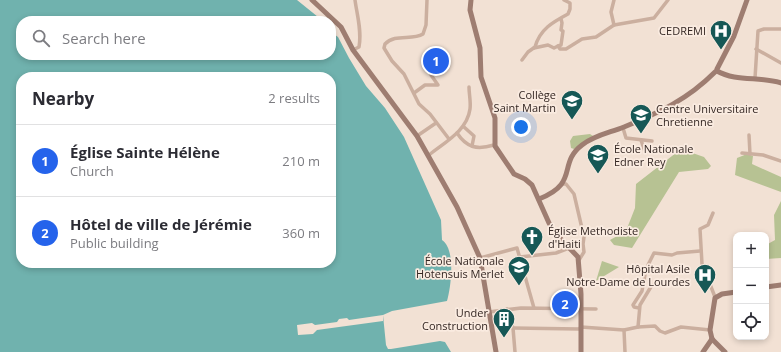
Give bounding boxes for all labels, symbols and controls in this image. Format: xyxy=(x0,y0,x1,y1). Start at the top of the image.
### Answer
search box xyxy=(16,16,336,60)
hospital icon: CEDREMI xyxy=(708,18,734,51)
place label: CEDREMI xyxy=(659,23,706,38)
icon: search xyxy=(30,27,52,49)
text: Search here xyxy=(62,28,146,48)
pin: 1 xyxy=(423,46,449,76)
text: Nearby xyxy=(32,87,94,110)
place label: Collège Saint Martin xyxy=(494,87,556,115)
school or university icon: Collège Saint Martin xyxy=(559,88,585,121)
text: 2 results xyxy=(268,89,320,107)
place label: Centre Universitaire Chretienne xyxy=(656,101,759,129)
school or university icon: Centre Universitaire Chretienne xyxy=(628,102,654,135)
your location xyxy=(511,117,531,137)
place label: École Nationale Edner Rey xyxy=(614,141,693,169)
text: Église Sainte Hélène xyxy=(70,142,220,162)
school or university icon: École Nationale Edner Rey xyxy=(585,142,611,175)
text: 1 xyxy=(41,152,49,170)
text: 210 m xyxy=(282,152,320,170)
text: Church xyxy=(70,162,114,180)
text: Hôtel de ville de Jérémie xyxy=(70,214,252,234)
place label: Église Methodiste d'Haiti xyxy=(548,223,638,251)
text: 2 xyxy=(41,224,49,242)
text: 360 m xyxy=(282,224,320,242)
church icon: Église Methodiste d'Haiti xyxy=(519,224,545,257)
map controls xyxy=(733,232,769,340)
button: + xyxy=(733,232,769,268)
text: Public building xyxy=(70,234,159,252)
place label: École Nationale Hotensuis Merlet xyxy=(416,253,504,281)
school or university icon: École Nationale Hotensuis Merlet xyxy=(506,254,532,287)
place label: Hôpital Asile Notre-Dame de Lourdes xyxy=(566,261,690,289)
hospital icon: Hôpital Asile Notre-Dame de Lourdes xyxy=(692,262,718,295)
button: − xyxy=(733,268,769,304)
pin: 2 xyxy=(552,289,578,319)
button: locate xyxy=(733,304,769,340)
place label: Under Construction xyxy=(422,305,489,333)
building icon: Under Construction xyxy=(491,306,517,339)

